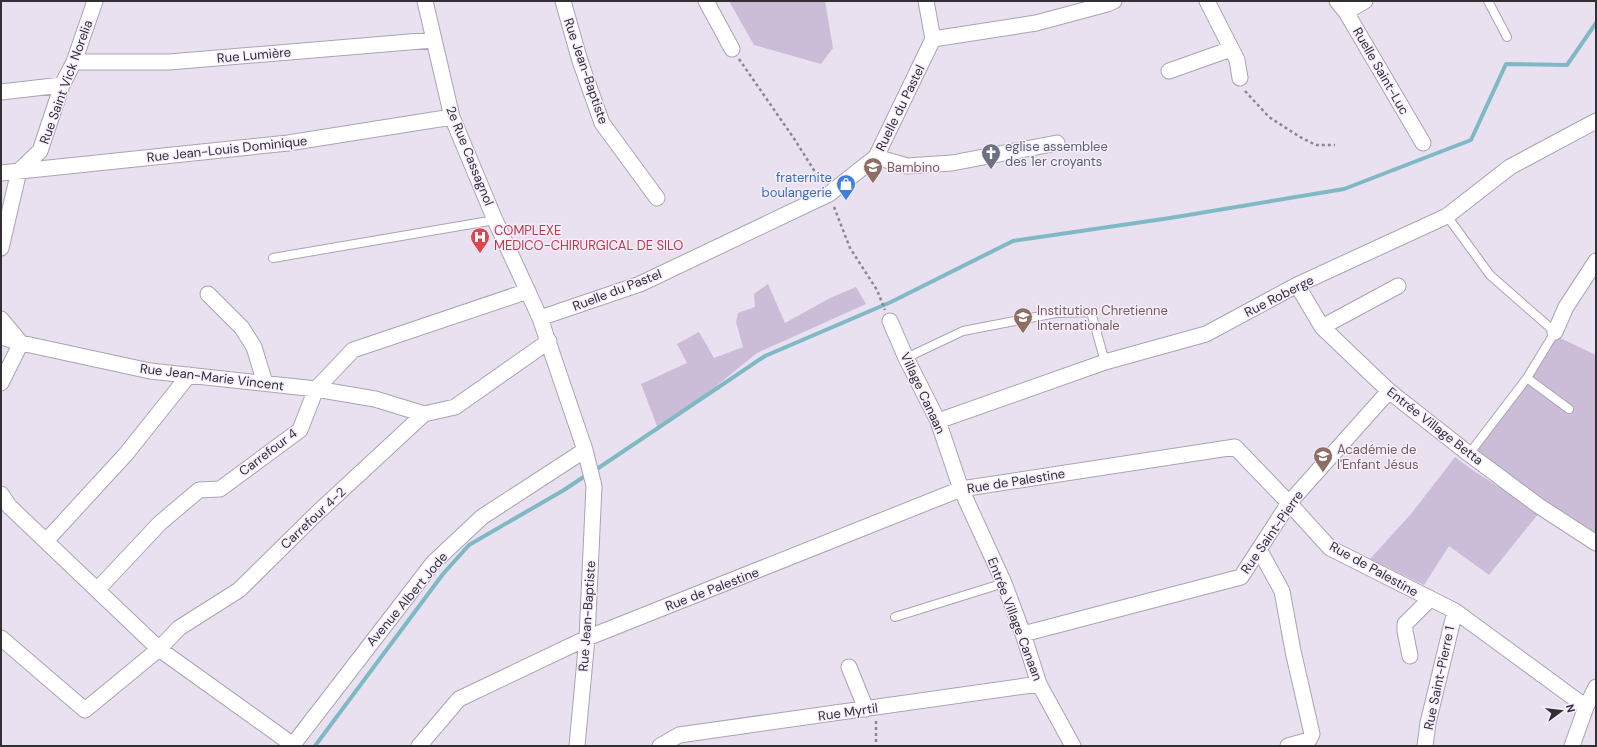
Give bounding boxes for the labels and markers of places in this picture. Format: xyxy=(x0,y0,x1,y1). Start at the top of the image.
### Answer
place label: eglise assemblee des 1er croyants xyxy=(1005,138,1108,170)
church icon: eglise assemblee des 1er croyants xyxy=(980,142,1002,170)
school or university icon: Bambino xyxy=(862,156,884,184)
place label: Bambino xyxy=(887,159,940,176)
place label: fraternite boulangerie xyxy=(762,169,832,201)
shop icon: fraternite boulangerie xyxy=(835,173,857,201)
place label: COMPLEXE MEDICO-CHIRURGICAL DE SILO xyxy=(494,222,683,254)
hospital icon: COMPLEXE MEDICO-CHIRURGICAL DE SILO xyxy=(469,226,491,254)
place label: Institution Chretienne Internationale xyxy=(1037,302,1168,334)
school or university icon: Institution Chretienne Internationale xyxy=(1012,306,1034,334)
place label: Académie de l'Enfant Jésus xyxy=(1337,441,1418,473)
school or university icon: Académie de l'Enfant Jésus xyxy=(1312,445,1334,473)

